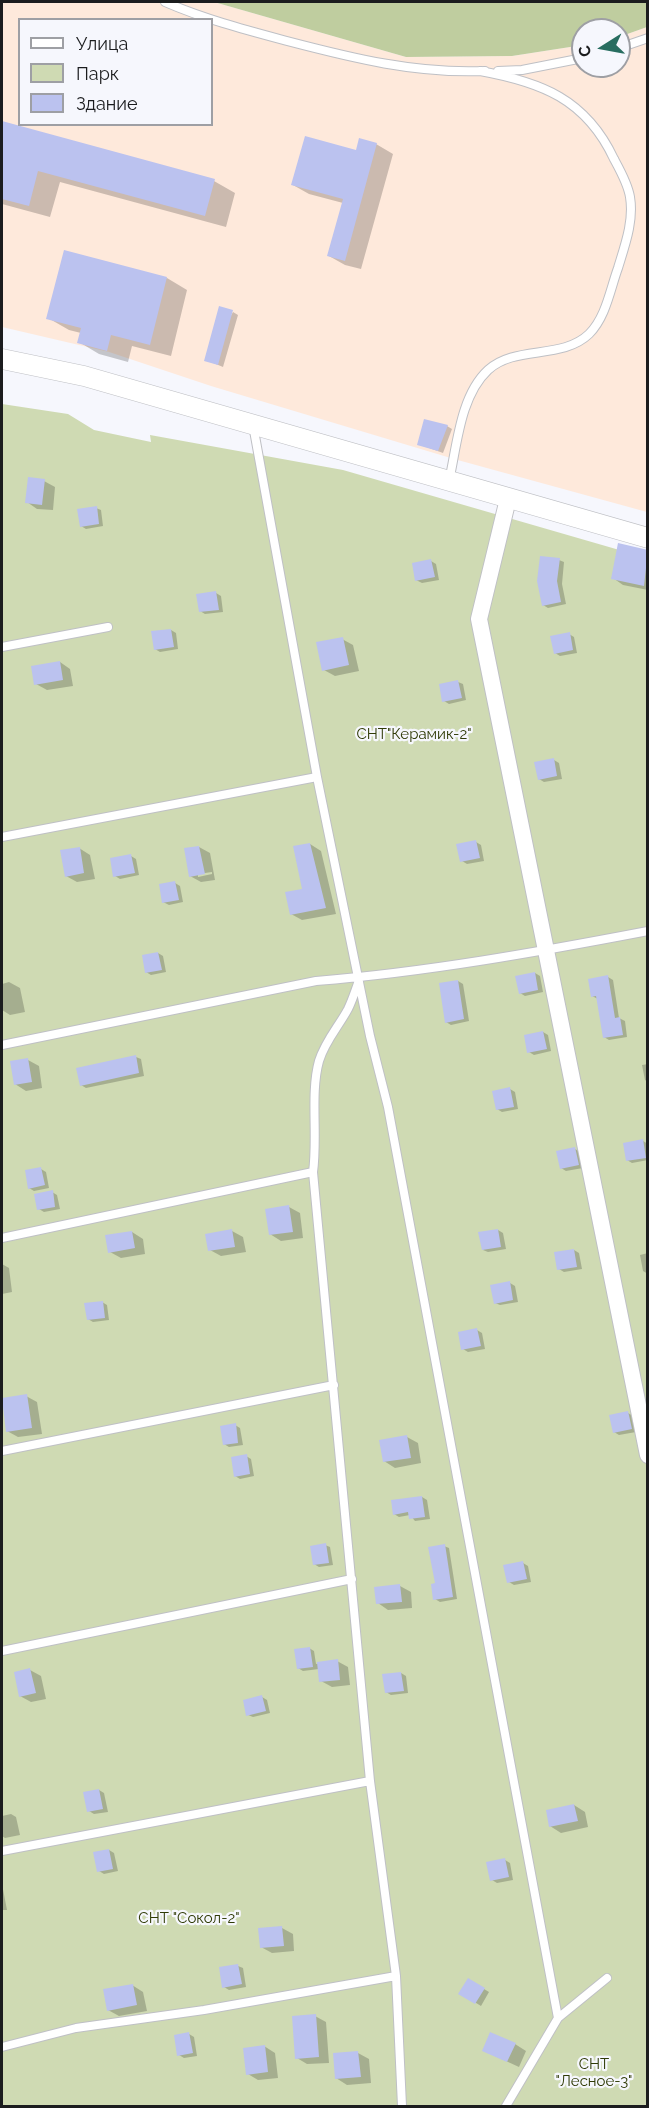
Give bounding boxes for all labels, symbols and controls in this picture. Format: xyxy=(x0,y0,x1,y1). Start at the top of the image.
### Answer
legend xyxy=(18,18,213,126)
north arrow xyxy=(571,18,631,78)
text: Улица xyxy=(76,33,128,54)
text: С xyxy=(574,44,595,58)
text: Парк xyxy=(76,63,119,84)
text: Здание xyxy=(76,93,138,114)
park label: СНТ"Керамик-2" xyxy=(356,725,472,743)
park label: СНТ "Сокол-2" xyxy=(138,1909,240,1927)
park label: СНТ "Лесное-3" xyxy=(556,2055,632,2090)

